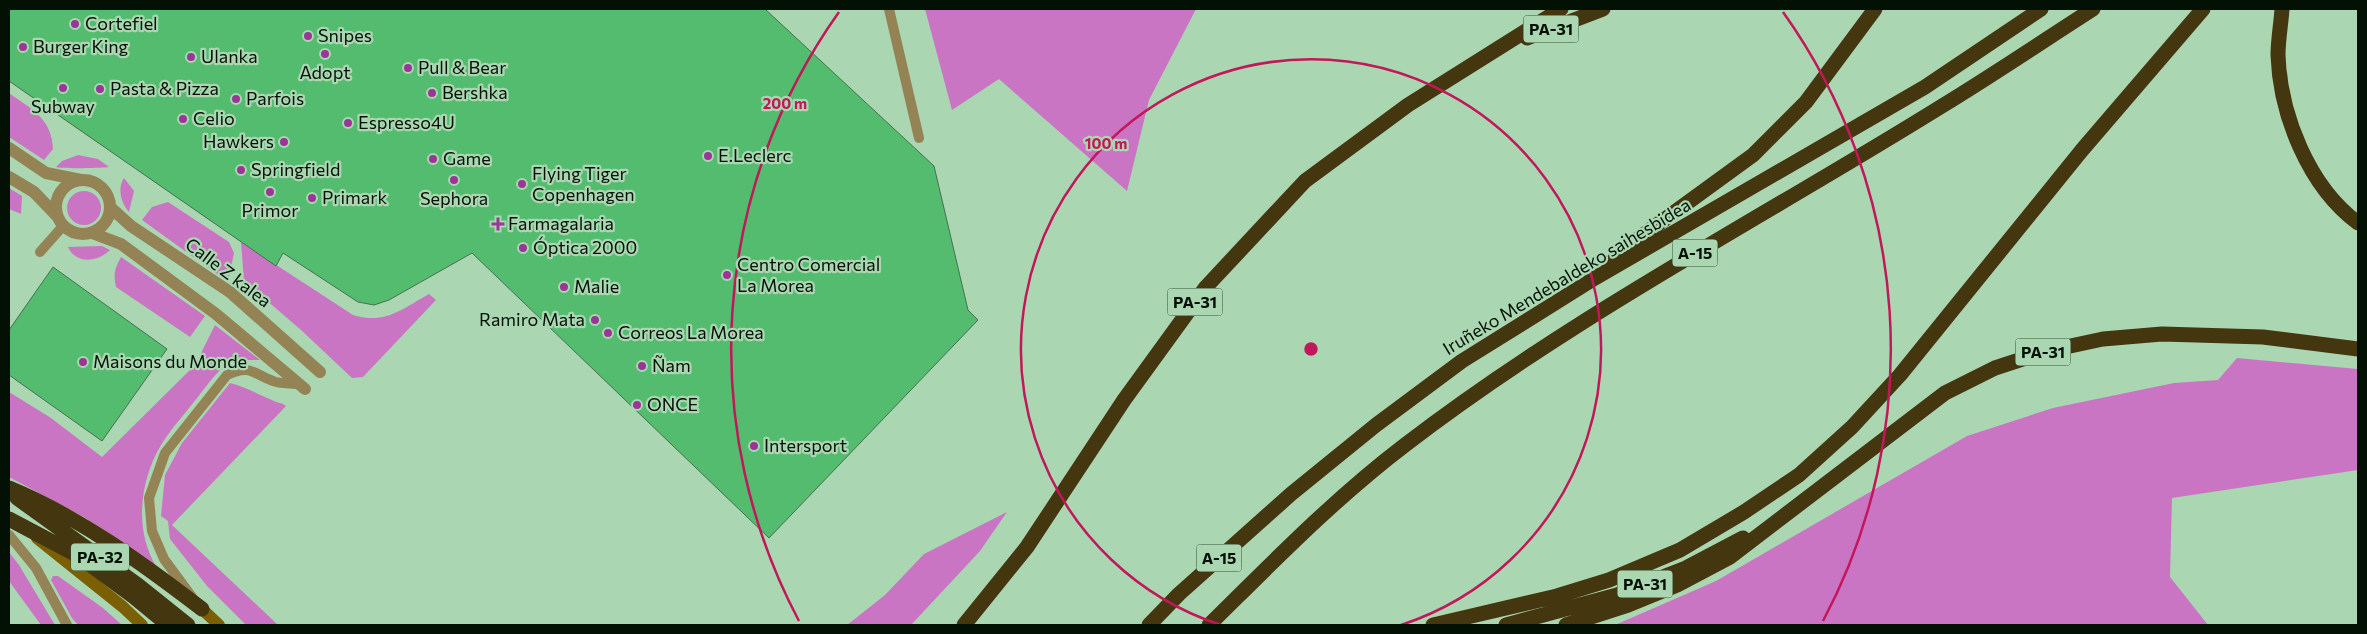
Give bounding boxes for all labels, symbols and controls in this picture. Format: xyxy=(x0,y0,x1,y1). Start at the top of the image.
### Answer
place label: Cortefiel xyxy=(85,12,158,34)
road number: PA-31 xyxy=(1524,15,1578,42)
marker: Cortefiel xyxy=(69,18,81,30)
place label: Snipes xyxy=(318,24,372,46)
marker: Snipes xyxy=(302,30,314,42)
place label: Burger King xyxy=(33,35,129,57)
marker: Burger King xyxy=(17,41,29,53)
place label: Ulanka xyxy=(201,45,258,67)
marker: Adopt xyxy=(319,48,331,60)
marker: Ulanka xyxy=(185,51,197,63)
place label: Pull & Bear xyxy=(418,56,506,78)
place label: Adopt xyxy=(299,61,351,83)
marker: Pull & Bear xyxy=(402,62,414,74)
place label: Pasta & Pizza xyxy=(110,77,219,99)
place label: Bershka xyxy=(442,81,508,103)
marker: Subway xyxy=(57,82,69,94)
marker: Pasta & Pizza xyxy=(94,83,106,95)
place label: Parfois xyxy=(246,87,304,109)
marker: Bershka xyxy=(426,87,438,99)
marker: Parfois xyxy=(230,93,242,105)
text: 200 m xyxy=(763,94,807,112)
place label: Subway xyxy=(31,95,95,117)
place label: Celio xyxy=(193,107,235,129)
place label: Espresso4U xyxy=(358,111,455,133)
marker: Celio xyxy=(177,113,189,125)
marker: Espresso4U xyxy=(342,117,354,129)
place label: Hawkers xyxy=(203,130,274,152)
text: 100 m xyxy=(1085,134,1127,152)
marker: Hawkers xyxy=(278,136,290,148)
place label: E.Leclerc xyxy=(718,144,792,166)
place label: Game xyxy=(443,147,491,169)
marker: E.Leclerc xyxy=(702,150,714,162)
marker: Game xyxy=(427,153,439,165)
place label: Springfield xyxy=(251,158,340,180)
place label: Flying Tiger Copenhagen xyxy=(532,162,635,205)
marker: Springfield xyxy=(235,164,247,176)
marker: Sephora xyxy=(448,174,460,186)
marker: Flying Tiger Copenhagen xyxy=(516,178,528,190)
marker: Primor xyxy=(264,186,276,198)
place label: Primark xyxy=(322,186,387,208)
place label: Sephora xyxy=(420,187,488,209)
marker: Primark xyxy=(306,192,318,204)
street label: Iruñeko Mendebaldeko saihesbidea xyxy=(1438,193,1694,359)
place label: Primor xyxy=(242,199,298,221)
place label: Farmagalaria xyxy=(508,212,614,234)
marker: Farmagalaria xyxy=(492,218,504,230)
street label: Calle Z kalea xyxy=(181,233,276,312)
place label: Óptica 2000 xyxy=(533,236,637,258)
road number: A-15 xyxy=(1672,240,1718,266)
marker: Óptica 2000 xyxy=(517,242,529,254)
place label: Centro Comercial La Morea xyxy=(737,253,880,296)
marker: Centro Comercial La Morea xyxy=(721,269,733,281)
place label: Malie xyxy=(574,275,619,297)
marker: Malie xyxy=(558,281,570,293)
road number: PA-31 xyxy=(1168,288,1222,316)
place label: Ramiro Mata xyxy=(479,308,585,330)
marker: Ramiro Mata xyxy=(589,314,601,326)
place label: Correos La Morea xyxy=(618,321,764,343)
marker: Correos La Morea xyxy=(602,327,614,339)
road number: PA-31 xyxy=(2016,338,2070,366)
centre of rings xyxy=(1302,340,1320,358)
place label: Maisons du Monde xyxy=(93,350,247,372)
place label: Ñam xyxy=(652,354,691,376)
marker: Maisons du Monde xyxy=(77,356,89,368)
marker: Ñam xyxy=(636,360,648,372)
place label: ONCE xyxy=(647,393,698,415)
marker: ONCE xyxy=(631,399,643,411)
place label: Intersport xyxy=(764,434,847,456)
marker: Intersport xyxy=(748,440,760,452)
road number: PA-32 xyxy=(71,544,129,570)
road number: A-15 xyxy=(1196,544,1242,572)
road number: PA-31 xyxy=(1618,570,1672,598)

